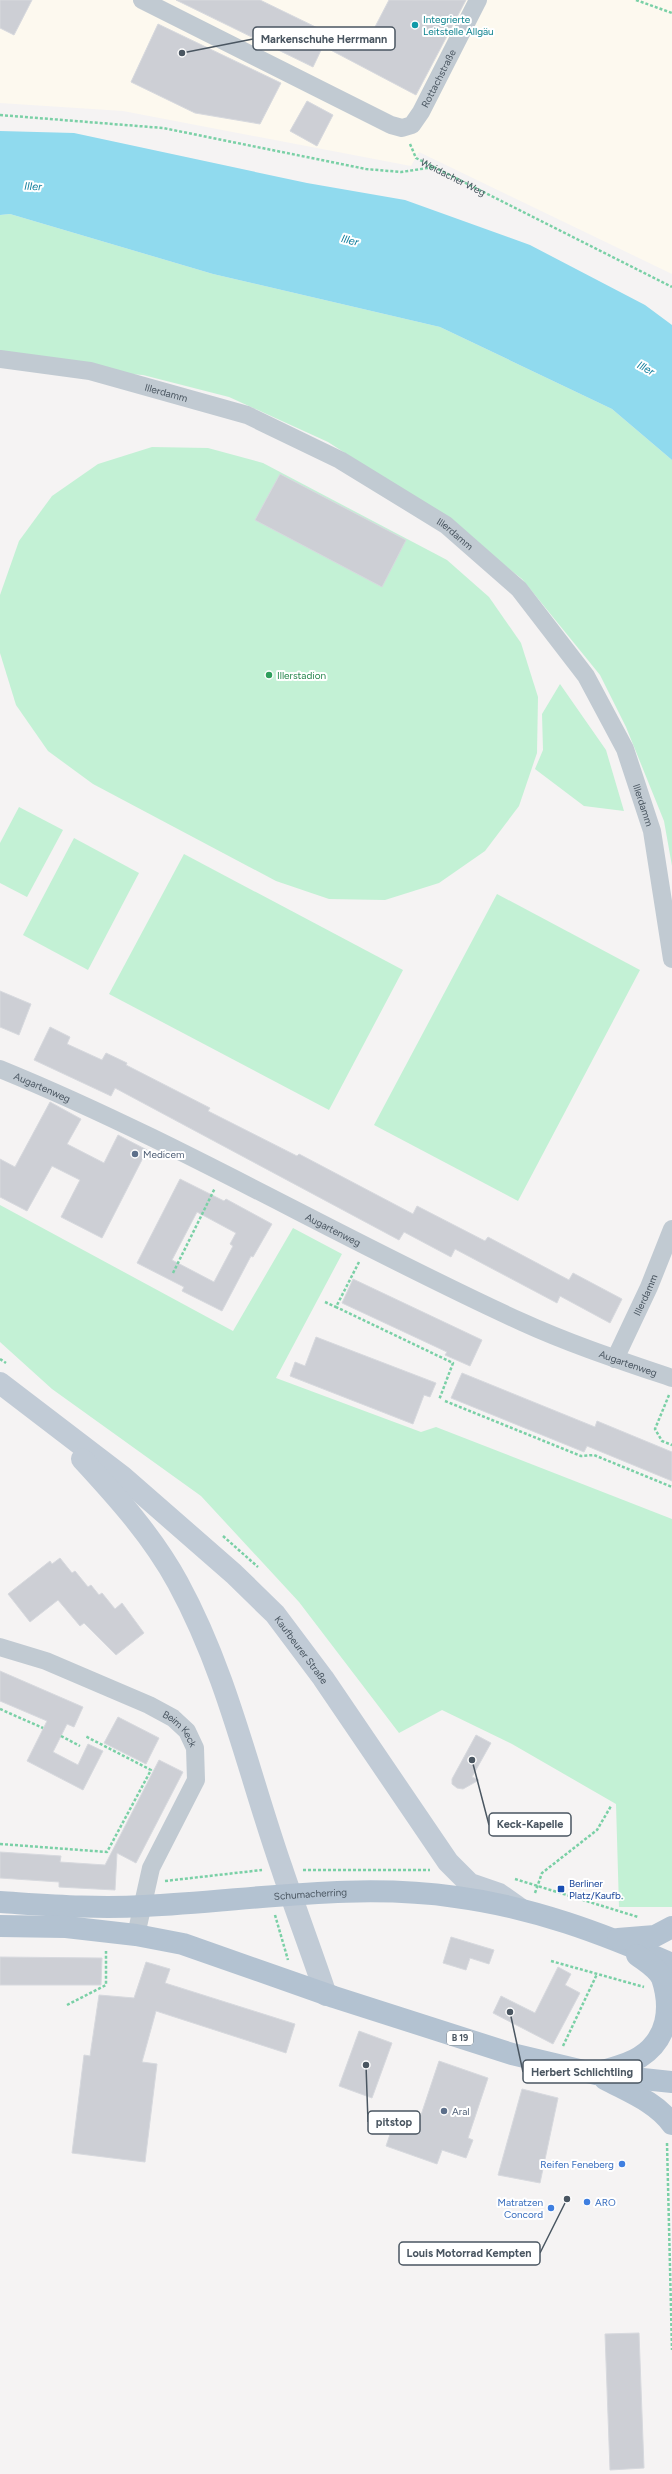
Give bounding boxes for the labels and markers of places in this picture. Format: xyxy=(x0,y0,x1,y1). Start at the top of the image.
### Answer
place label: Integrierte Leitstelle Allgäu xyxy=(423,13,494,38)
marker: Integrierte Leitstelle Allgäu xyxy=(410,20,420,30)
callout: Markenschuhe Herrmann xyxy=(253,27,395,50)
place label: Illerstadion xyxy=(277,669,326,682)
marker: Illerstadion xyxy=(264,670,274,680)
place label: Medicem xyxy=(143,1148,184,1161)
marker: Medicem xyxy=(130,1149,140,1159)
callout: Keck-Kapelle xyxy=(489,1813,571,1836)
place label: Berliner Platz/Kaufb. xyxy=(569,1877,623,1902)
marker: Berliner Platz/Kaufb. xyxy=(556,1884,566,1894)
callout: Herbert Schlichtling xyxy=(523,2060,642,2083)
place label: Aral xyxy=(452,2105,469,2118)
marker: Aral xyxy=(439,2106,449,2116)
callout: pitstop xyxy=(368,2111,420,2134)
place label: Reifen Feneberg xyxy=(540,2158,614,2171)
marker: Reifen Feneberg xyxy=(617,2159,627,2169)
place label: Matratzen Concord xyxy=(497,2196,543,2221)
place label: ARO xyxy=(595,2196,616,2209)
marker: ARO xyxy=(582,2197,592,2207)
marker: Matratzen Concord xyxy=(546,2203,556,2213)
callout: Louis Motorrad Kempten xyxy=(399,2242,540,2265)

